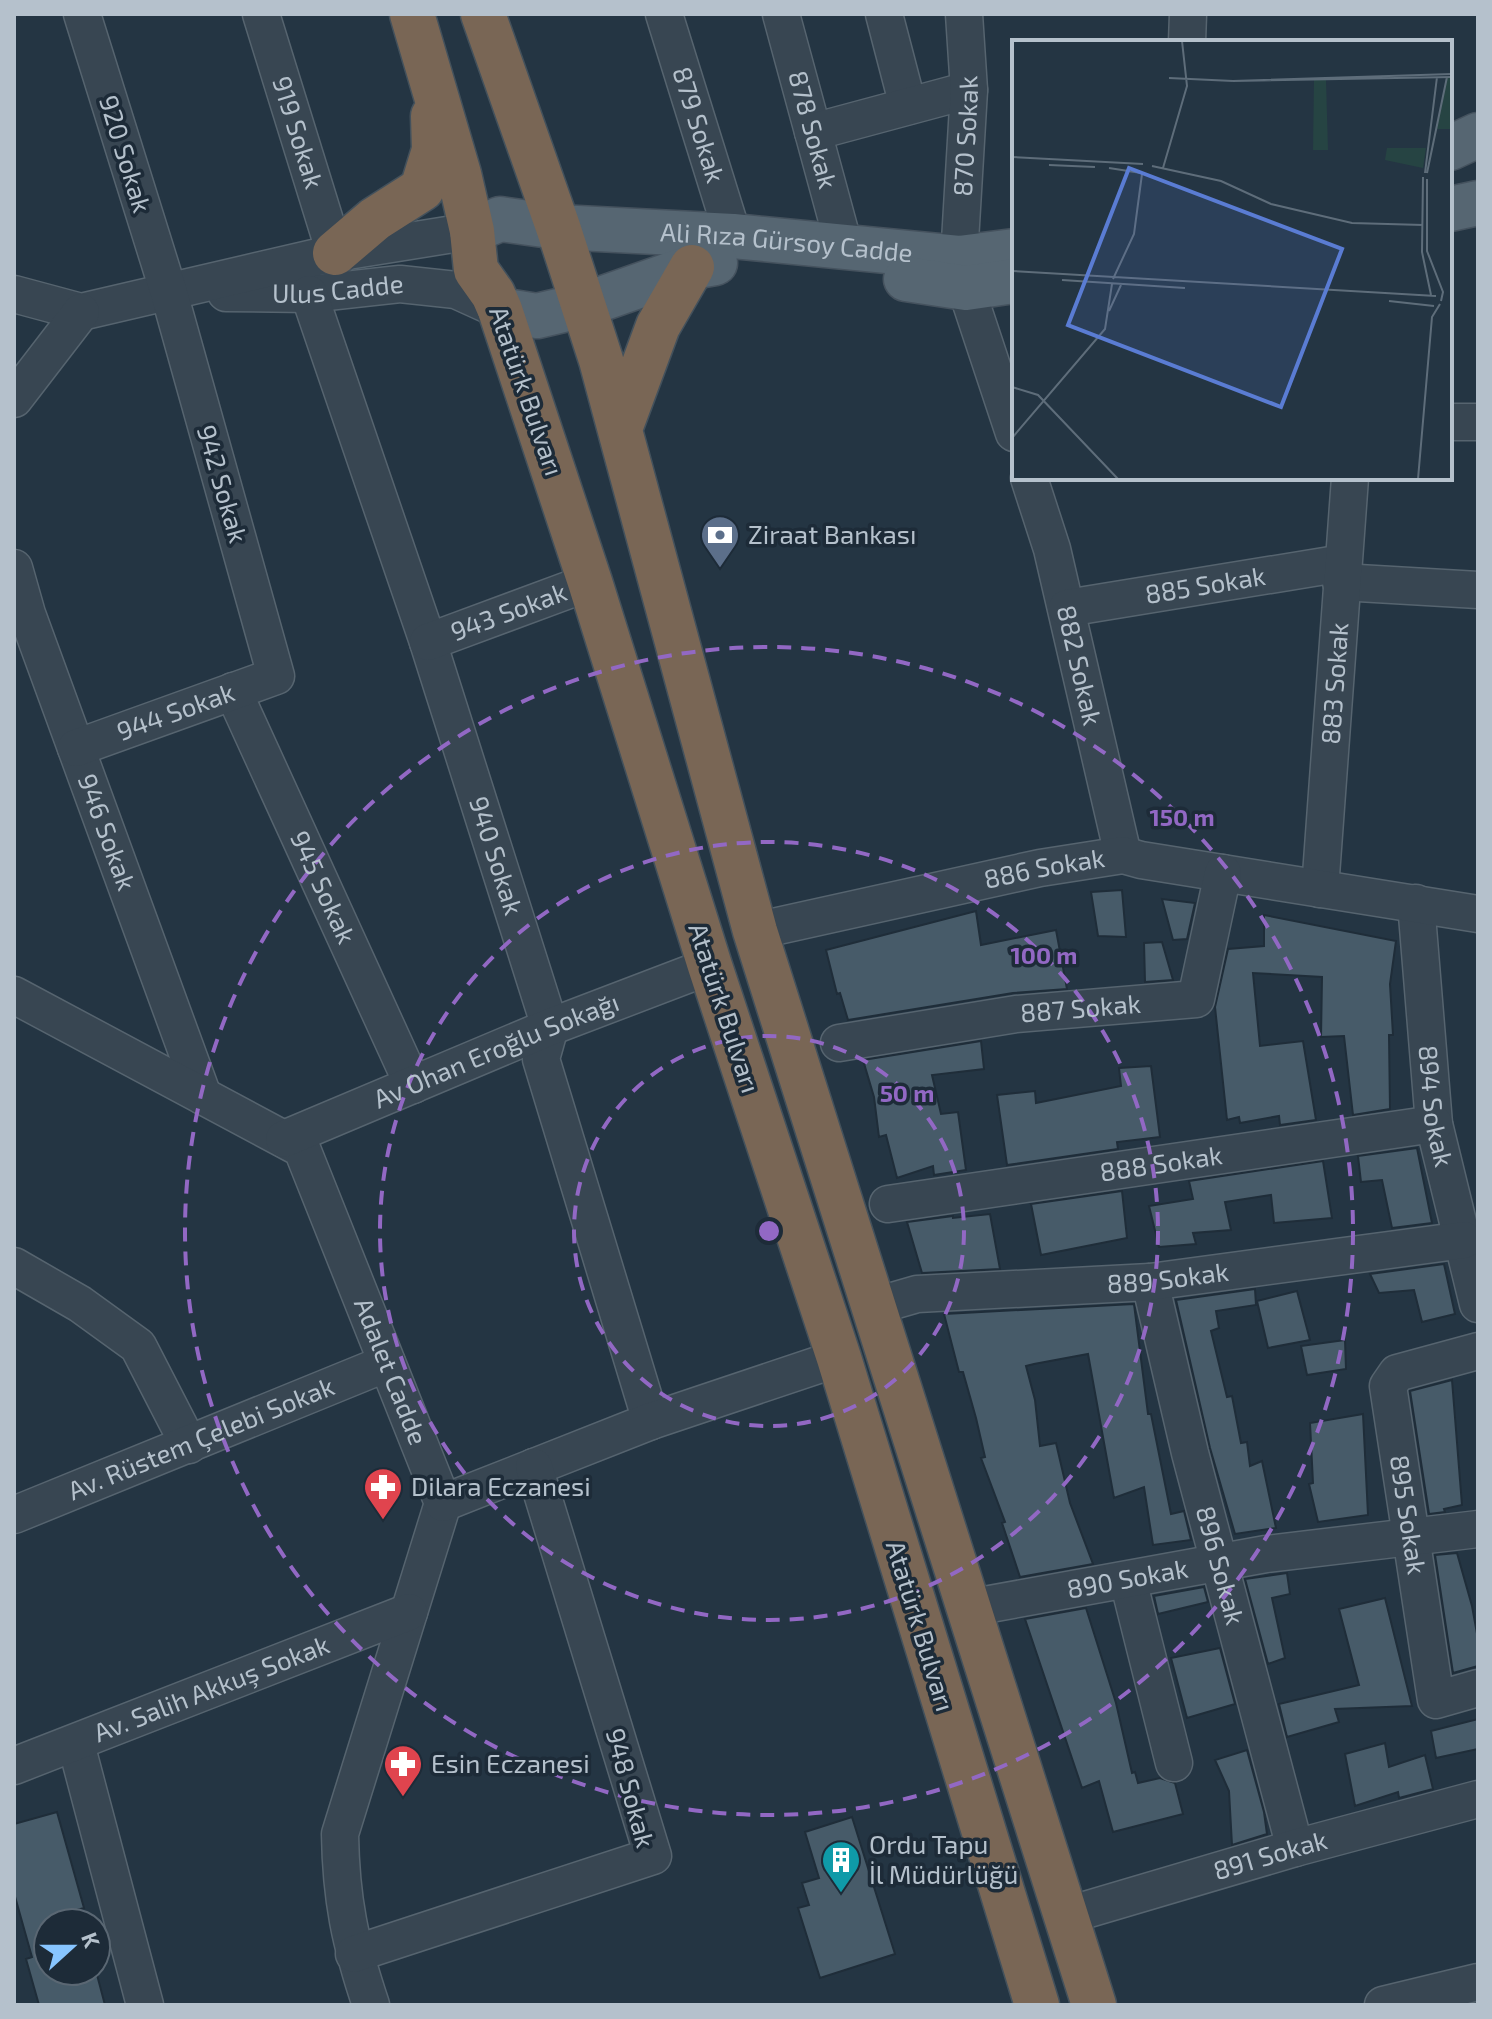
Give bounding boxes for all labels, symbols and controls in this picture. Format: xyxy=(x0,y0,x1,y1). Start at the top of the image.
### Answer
inset map xyxy=(1012,40,1452,480)
street label: 879 Sokak xyxy=(667,62,732,186)
street label: 878 Sokak xyxy=(783,67,845,192)
street label: 919 Sokak xyxy=(267,72,331,192)
street label: 870 Sokak xyxy=(946,75,983,197)
street label: 920 Sokak xyxy=(94,91,159,216)
street label: Ali Rıza Gürsoy Cadde xyxy=(659,215,914,267)
street label: Ulus Cadde xyxy=(272,267,405,308)
street label: Atatürk Bulvarı xyxy=(484,302,571,479)
street label: 942 Sokak xyxy=(192,421,255,546)
bank icon: Ziraat Bankası xyxy=(699,514,741,569)
place label: Ziraat Bankası xyxy=(748,518,917,549)
street label: 885 Sokak xyxy=(1142,559,1267,609)
street label: 943 Sokak xyxy=(446,575,570,646)
street label: 882 Sokak xyxy=(1052,602,1109,728)
street label: 883 Sokak xyxy=(1314,621,1353,745)
street label: 944 Sokak xyxy=(112,675,238,746)
street label: 946 Sokak xyxy=(73,769,143,894)
street label: 940 Sokak xyxy=(464,792,530,918)
text: 150 m xyxy=(1149,802,1215,831)
street label: 945 Sokak xyxy=(285,825,363,948)
street label: 886 Sokak xyxy=(981,841,1107,894)
street label: Atatürk Bulvarı xyxy=(683,919,768,1096)
text: 100 m xyxy=(1011,940,1077,969)
street label: Av Ohan Eroğlu Sokağı xyxy=(368,985,623,1114)
street label: 887 Sokak xyxy=(1019,987,1142,1028)
street label: 894 Sokak xyxy=(1414,1044,1461,1170)
text: 50 m xyxy=(880,1078,934,1107)
street label: 888 Sokak xyxy=(1098,1138,1224,1187)
centre of rings xyxy=(755,1217,783,1245)
street label: 889 Sokak xyxy=(1106,1255,1230,1298)
street label: Adalet Cadde xyxy=(349,1293,435,1449)
street label: Av. Rüstem Çelebi Sokak xyxy=(63,1369,338,1505)
street label: 895 Sokak xyxy=(1385,1453,1434,1576)
pharmacy icon: Dilara Eczanesi xyxy=(362,1466,404,1521)
place label: Dilara Eczanesi xyxy=(411,1470,591,1501)
street label: 896 Sokak xyxy=(1191,1502,1252,1628)
street label: Atatürk Bulvarı xyxy=(881,1536,962,1715)
street label: 890 Sokak xyxy=(1064,1551,1190,1604)
street label: Av. Salih Akkuş Sokak xyxy=(89,1628,333,1748)
street label: 948 Sokak xyxy=(601,1724,662,1851)
pharmacy icon: Esin Eczanesi xyxy=(382,1743,424,1798)
place label: Esin Eczanesi xyxy=(431,1747,590,1778)
street label: 891 Sokak xyxy=(1209,1823,1330,1885)
place label: Ordu Tapu İl Müdürlüğü xyxy=(869,1828,1018,1889)
building icon: Ordu Tapu İl Müdürlüğü xyxy=(820,1839,862,1894)
north arrow xyxy=(32,1907,112,1987)
text: K xyxy=(77,1928,106,1951)

